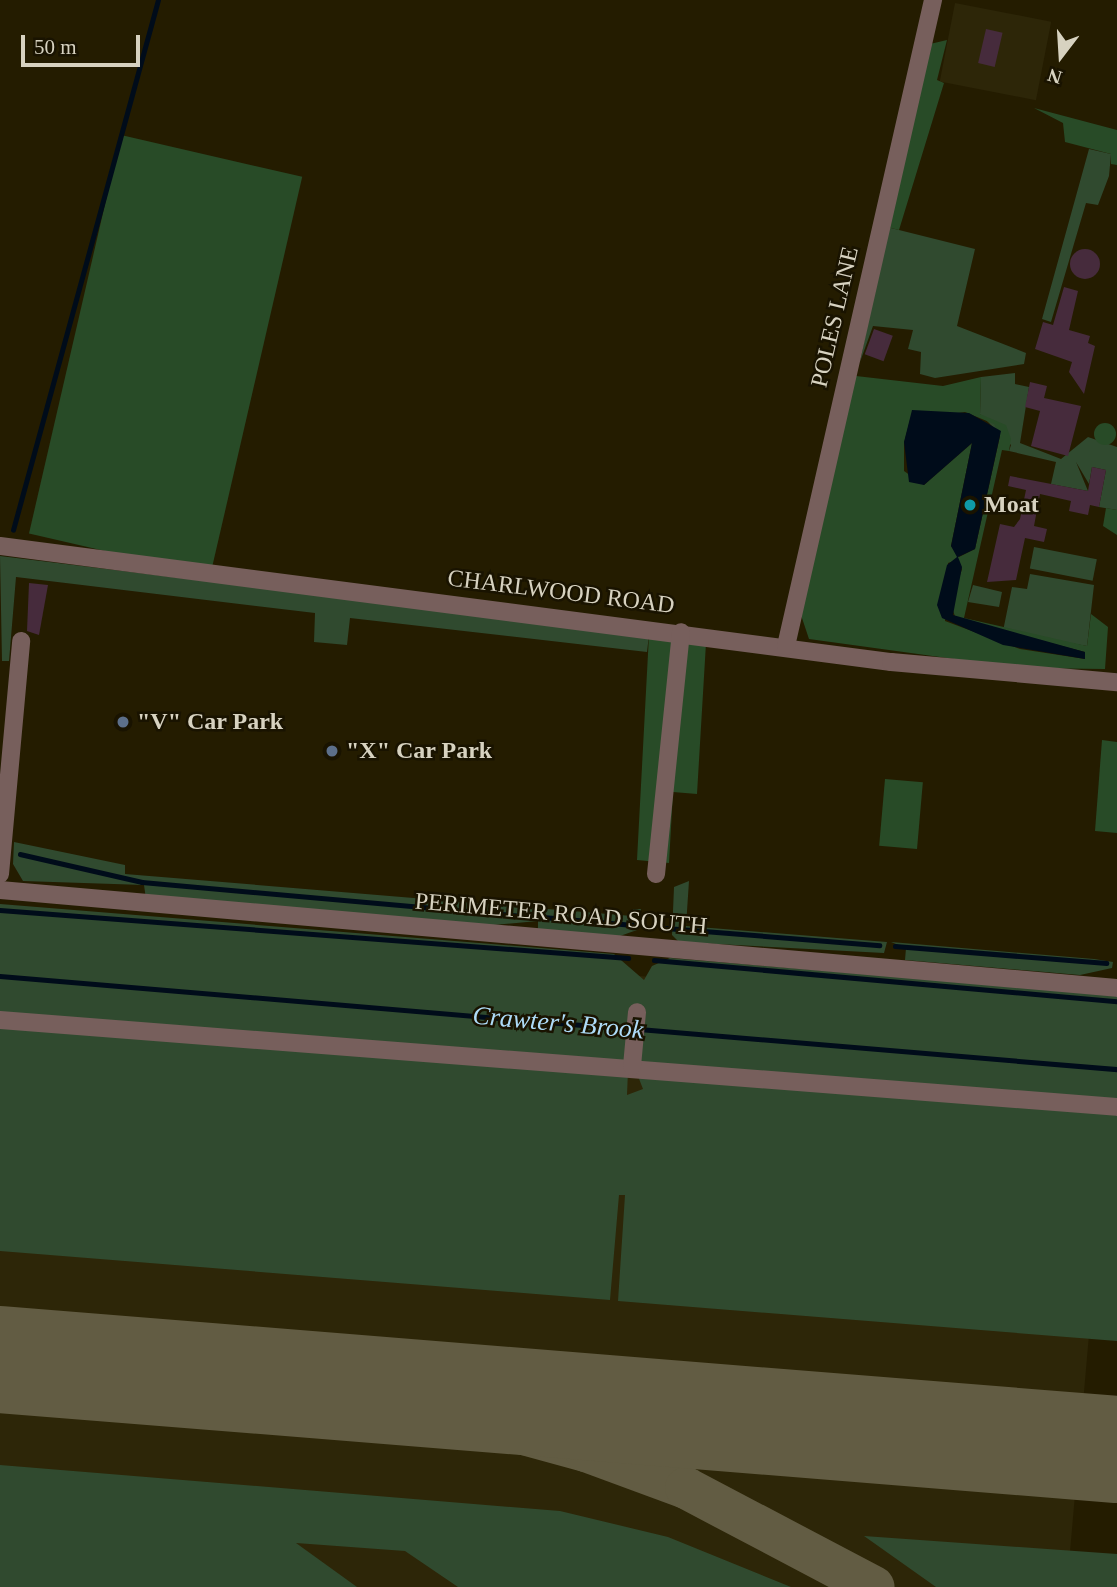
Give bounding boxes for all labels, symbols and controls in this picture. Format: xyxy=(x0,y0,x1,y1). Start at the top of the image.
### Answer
scale bar xyxy=(24,21,144,65)
north arrow xyxy=(1026,21,1096,91)
text: 50 m xyxy=(34,35,77,59)
text: N xyxy=(1045,65,1064,89)
street label: POLES LANE xyxy=(805,244,865,390)
place label: Moat xyxy=(984,491,1039,519)
marker: Moat xyxy=(962,497,978,513)
street label: CHARLWOOD ROAD xyxy=(446,564,676,620)
place label: "V" Car Park xyxy=(137,708,284,736)
marker: "V" Car Park xyxy=(115,714,131,730)
place label: "X" Car Park xyxy=(346,737,493,765)
marker: "X" Car Park xyxy=(324,743,340,759)
street label: PERIMETER ROAD SOUTH xyxy=(414,887,708,941)
water label: Crawter's Brook xyxy=(471,1000,645,1046)

